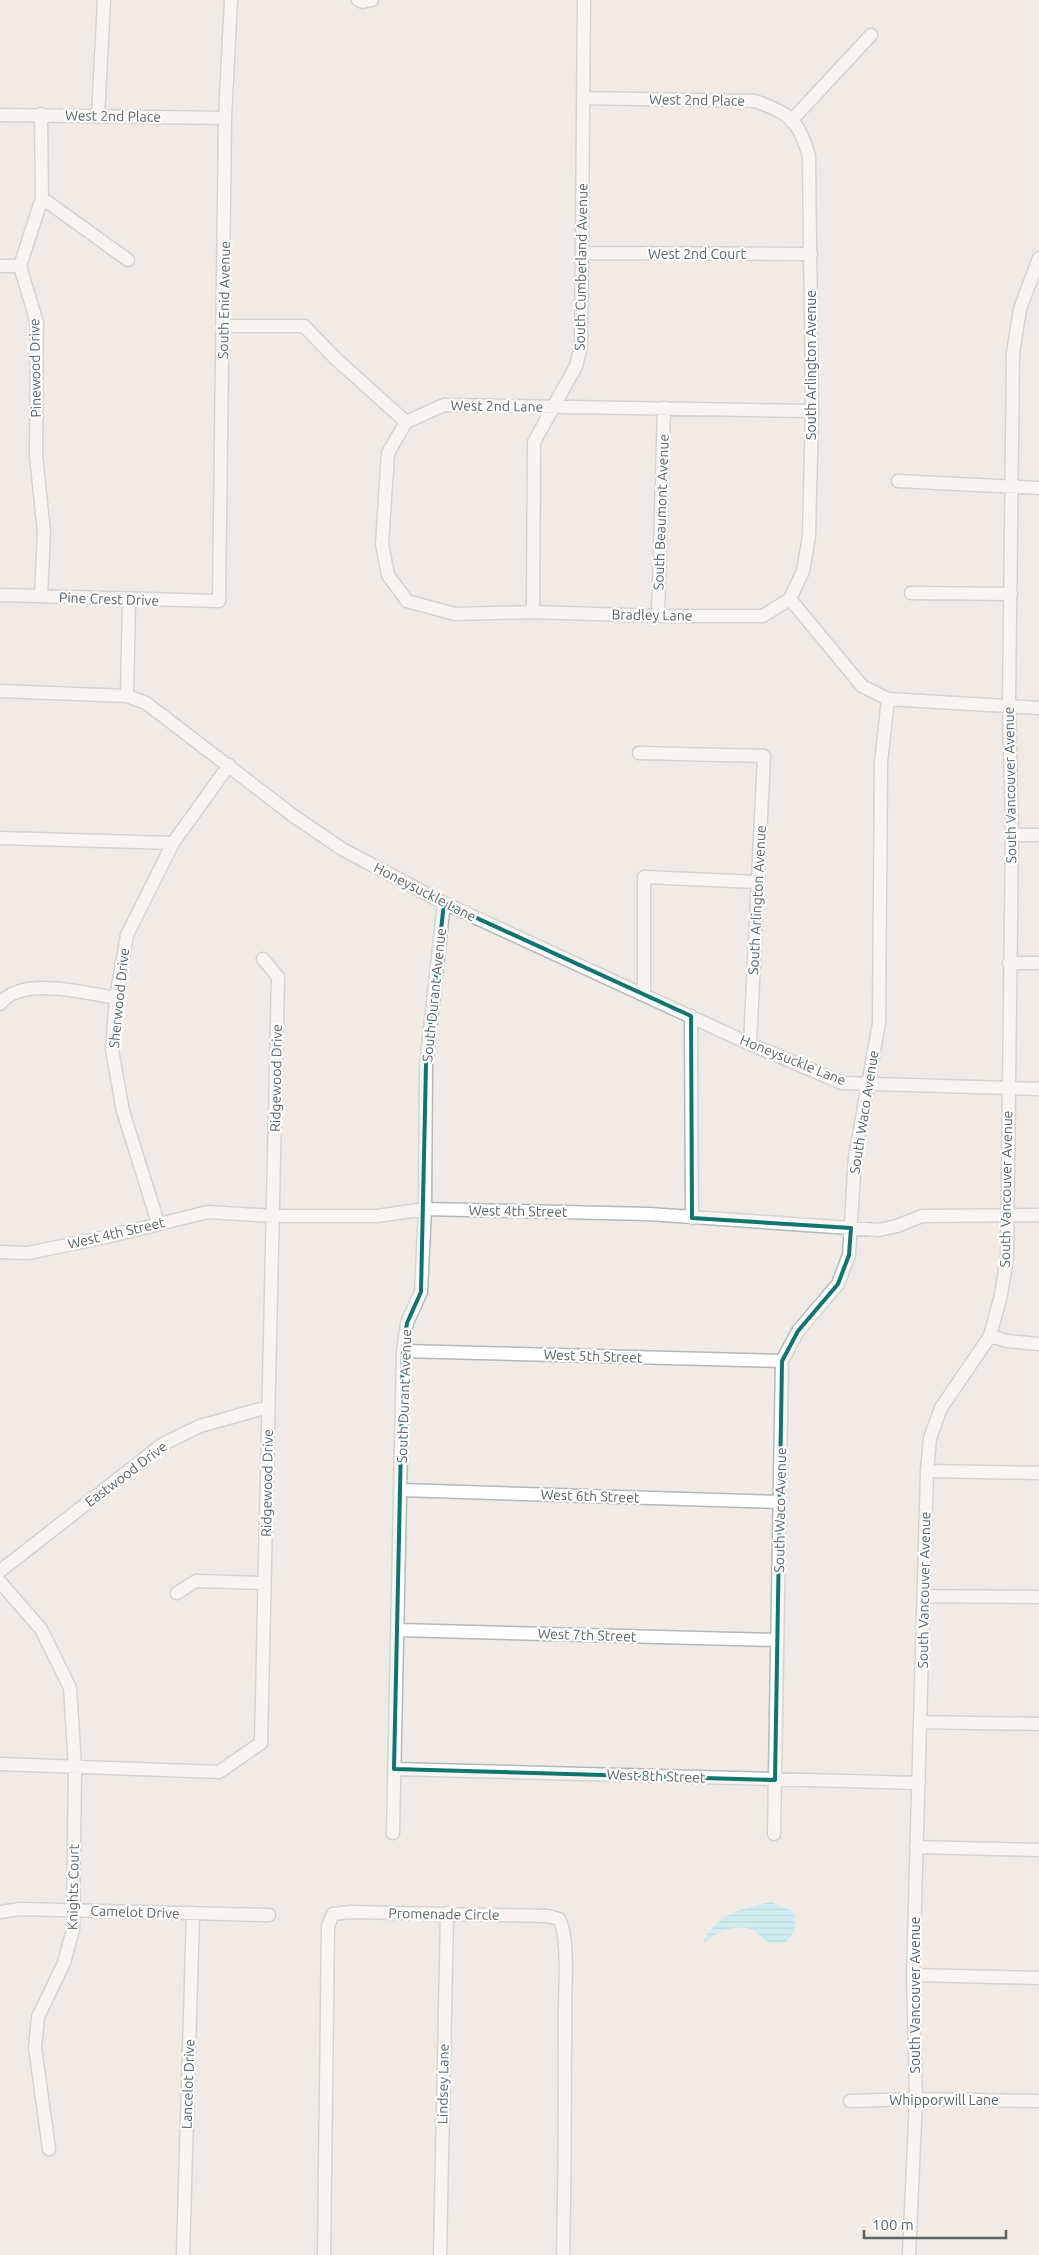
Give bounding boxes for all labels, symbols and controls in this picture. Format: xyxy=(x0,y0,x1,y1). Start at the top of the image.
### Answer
street label: West 2nd Place xyxy=(649,91,745,109)
street label: West 2nd Place xyxy=(65,107,161,125)
street label: South Cumberland Avenue xyxy=(572,183,590,351)
street label: South Enid Avenue xyxy=(215,241,233,359)
street label: West 2nd Court xyxy=(648,246,747,262)
street label: South Arlington Avenue xyxy=(803,290,819,440)
street label: Pinewood Drive xyxy=(26,318,44,418)
street label: West 2nd Lane xyxy=(451,397,543,415)
street label: South Beaumont Avenue xyxy=(650,434,672,590)
street label: Pine Crest Drive xyxy=(59,589,159,609)
street label: Bradley Lane xyxy=(611,606,693,624)
street label: South Vancouver Avenue xyxy=(1001,706,1019,864)
street label: South Arlington Avenue xyxy=(745,825,769,975)
street label: Honeysuckle Lane xyxy=(371,859,479,925)
street label: South Durant Avenue xyxy=(419,927,449,1063)
street label: Sherwood Drive xyxy=(106,947,132,1049)
street label: Ridgewood Drive xyxy=(267,1024,285,1132)
street label: Honeysuckle Lane xyxy=(738,1031,848,1089)
street label: South Waco Avenue xyxy=(846,1049,882,1175)
street label: South Vancouver Avenue xyxy=(997,1110,1015,1268)
street label: West 4th Street xyxy=(468,1202,568,1220)
street label: West 4th Street xyxy=(66,1214,166,1252)
street label: South Durant Avenue xyxy=(394,1329,414,1463)
street label: West 5th Street xyxy=(543,1346,643,1366)
street label: Ridgewood Drive xyxy=(258,1429,276,1537)
street label: Eastwood Drive xyxy=(82,1438,170,1510)
street label: South Waco Avenue xyxy=(771,1447,789,1573)
street label: West 6th Street xyxy=(540,1486,640,1506)
street label: South Vancouver Avenue xyxy=(915,1511,933,1669)
street label: West 7th Street xyxy=(537,1625,637,1645)
street label: West 8th Street xyxy=(606,1766,706,1786)
street label: Knights Court xyxy=(64,1843,82,1930)
street label: Camelot Drive xyxy=(90,1902,180,1922)
street label: Promenade Circle xyxy=(388,1905,500,1923)
street label: South Vancouver Avenue xyxy=(907,1917,923,2073)
street label: Lancelot Drive xyxy=(178,2039,198,2129)
street label: Lindsey Lane xyxy=(434,2044,452,2124)
street label: Whipporwill Lane xyxy=(889,2092,999,2108)
scale bar xyxy=(864,2208,1006,2240)
text: 100 m xyxy=(872,2216,914,2233)

